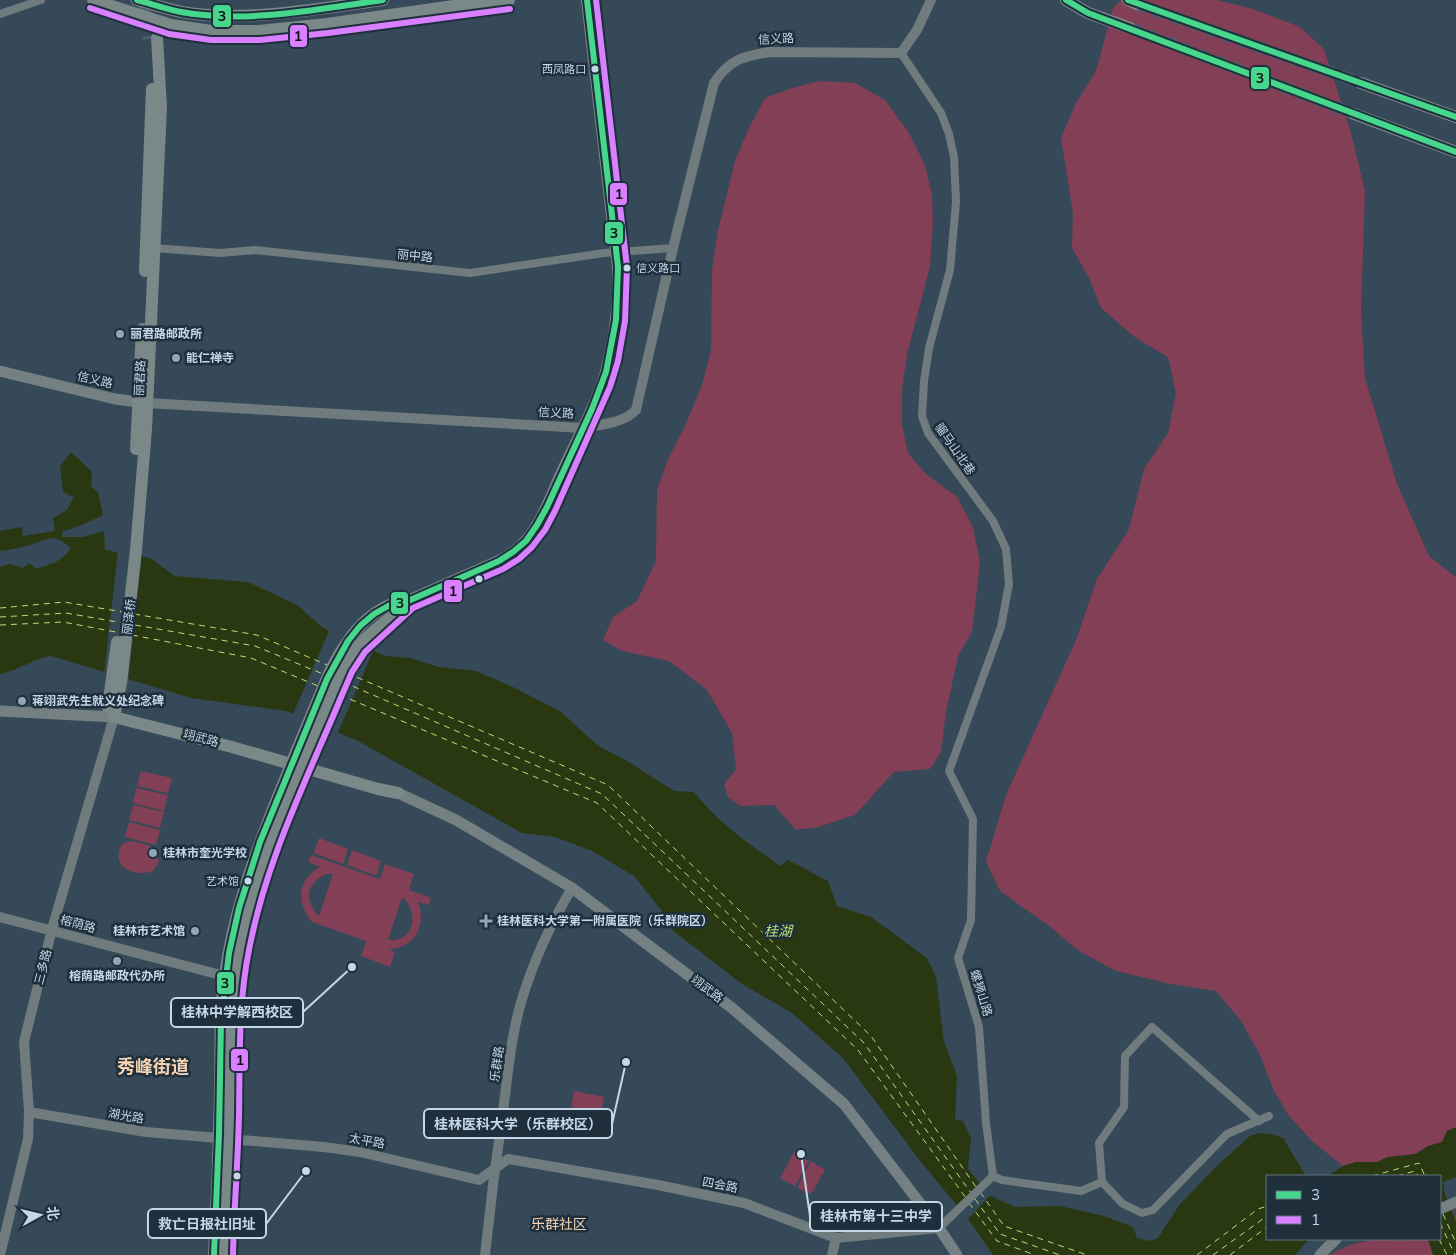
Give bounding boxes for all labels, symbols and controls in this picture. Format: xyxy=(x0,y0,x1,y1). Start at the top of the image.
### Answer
line badge: 3 xyxy=(212,4,232,28)
text: 3 xyxy=(218,7,226,25)
line badge: 1 xyxy=(289,24,308,48)
text: 1 xyxy=(294,27,302,45)
street label: 信义路 xyxy=(758,30,794,47)
place label: 西凤路口 xyxy=(542,62,586,76)
marker: 西凤路口 xyxy=(590,64,600,74)
line badge: 3 xyxy=(1250,66,1270,90)
text: 3 xyxy=(1256,69,1264,87)
line badge: 1 xyxy=(609,182,628,206)
text: 1 xyxy=(615,185,623,203)
line badge: 3 xyxy=(604,221,624,245)
text: 3 xyxy=(610,224,618,242)
street label: 丽中路 xyxy=(396,246,434,265)
place label: 信义路口 xyxy=(636,261,680,275)
marker: 信义路口 xyxy=(622,263,632,273)
place label: 丽君路邮政所 xyxy=(130,326,202,341)
marker: 丽君路邮政所 xyxy=(114,328,126,340)
place label: 能仁禅寺 xyxy=(186,350,234,365)
marker: 能仁禅寺 xyxy=(170,352,182,364)
street label: 丽君路 xyxy=(131,360,148,396)
street label: 信义路 xyxy=(76,368,114,391)
street label: 信义路 xyxy=(538,404,574,421)
street label: 骝马山北巷 xyxy=(932,420,979,478)
unlabelled marker xyxy=(474,574,484,584)
line badge: 1 xyxy=(443,579,463,603)
text: 1 xyxy=(449,582,457,600)
line badge: 3 xyxy=(390,591,409,615)
text: 3 xyxy=(396,594,404,612)
street label: 丽泽桥 xyxy=(119,598,138,636)
place label: 蒋翊武先生就义处纪念碑 xyxy=(32,693,164,708)
marker: 蒋翊武先生就义处纪念碑 xyxy=(16,695,28,707)
street label: 翊武路 xyxy=(182,726,220,749)
place label: 桂林市奎光学校 xyxy=(163,845,247,860)
marker: 桂林市奎光学校 xyxy=(147,847,159,859)
place label: 艺术馆 xyxy=(206,874,239,888)
marker: 艺术馆 xyxy=(243,876,253,886)
street label: 榕荫路 xyxy=(59,912,97,935)
place label: 桂林医科大学第一附属医院（乐群院区） xyxy=(497,913,713,928)
marker: 桂林医科大学第一附属医院（乐群院区） xyxy=(479,914,493,928)
water label: 桂湖 xyxy=(764,922,794,940)
place label: 桂林市艺术馆 xyxy=(113,923,185,938)
marker: 桂林市艺术馆 xyxy=(189,925,201,937)
street label: 三多路 xyxy=(31,948,54,986)
marker: 榕荫路邮政代办所 xyxy=(111,955,123,967)
place label: 榕荫路邮政代办所 xyxy=(69,968,165,983)
street label: 螺狮山路 xyxy=(967,968,996,1018)
line badge: 3 xyxy=(216,971,235,995)
street label: 翊武路 xyxy=(688,972,726,1005)
text: 3 xyxy=(221,974,229,992)
callout: 桂林中学解西校区 xyxy=(171,998,303,1027)
text: 桂林中学解西校区 xyxy=(181,1003,293,1021)
street label: 乐群路 xyxy=(487,1045,506,1083)
line badge: 1 xyxy=(230,1048,249,1072)
text: 1 xyxy=(236,1051,244,1069)
district label: 秀峰街道 xyxy=(117,1055,189,1078)
street label: 湖光路 xyxy=(107,1105,145,1126)
callout: 桂林医科大学（乐群校区） xyxy=(424,1109,612,1138)
text: 桂林医科大学（乐群校区） xyxy=(434,1115,602,1133)
street label: 太平路 xyxy=(348,1130,386,1151)
unlabelled marker xyxy=(232,1171,242,1181)
street label: 四会路 xyxy=(701,1174,739,1195)
legend xyxy=(1266,1175,1441,1240)
text: 3 xyxy=(1311,1185,1320,1204)
north arrow xyxy=(15,1190,65,1240)
callout: 桂林市第十三中学 xyxy=(810,1202,942,1231)
text: 北 xyxy=(43,1205,63,1221)
text: 桂林市第十三中学 xyxy=(820,1207,932,1225)
callout: 救亡日报社旧址 xyxy=(148,1209,266,1238)
text: 1 xyxy=(1311,1210,1320,1229)
text: 救亡日报社旧址 xyxy=(158,1215,256,1233)
district label: 乐群社区 xyxy=(531,1215,587,1233)

